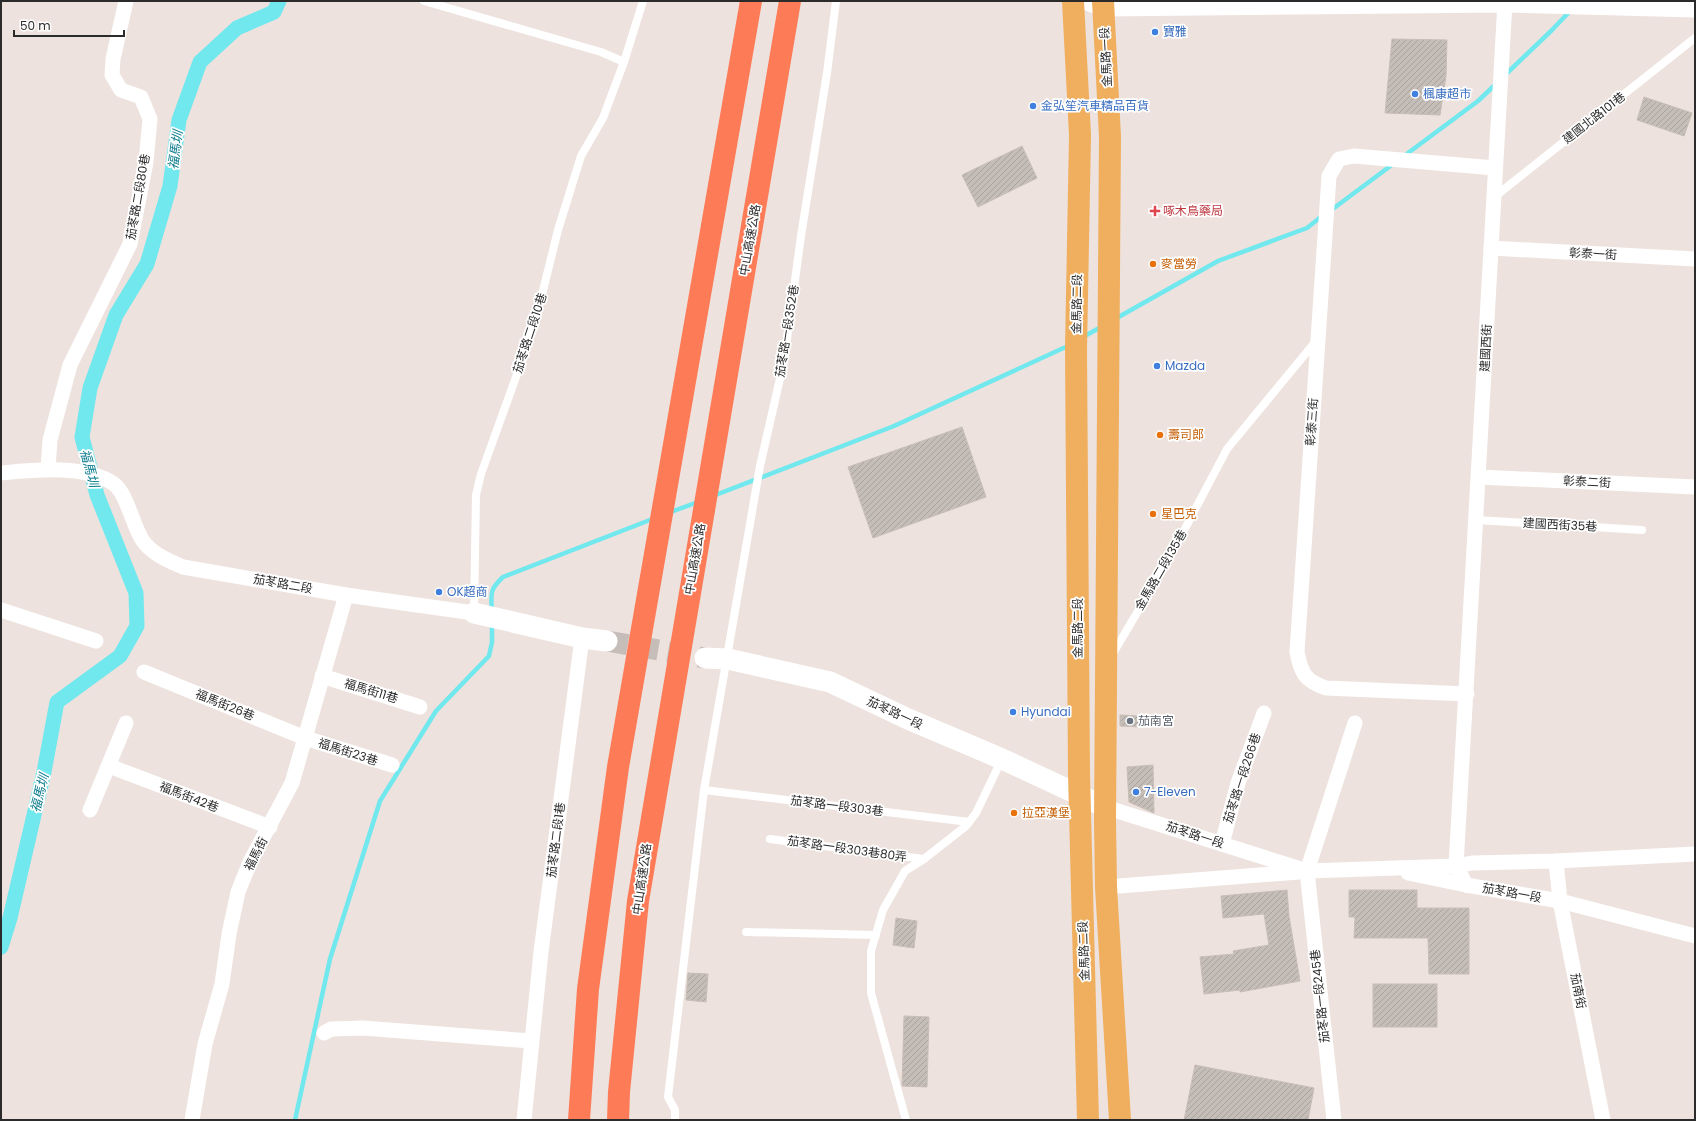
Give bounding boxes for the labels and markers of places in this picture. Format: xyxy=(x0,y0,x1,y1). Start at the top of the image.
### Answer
place label: 寶雅 xyxy=(1163,23,1187,40)
marker: 寶雅 xyxy=(1150,27,1160,37)
place label: 楓康超市 xyxy=(1423,85,1471,102)
marker: 楓康超市 xyxy=(1410,89,1420,99)
place label: 金弘笙汽車精品百貨 xyxy=(1041,97,1149,114)
marker: 金弘笙汽車精品百貨 xyxy=(1028,101,1038,111)
place label: 啄木鳥藥局 xyxy=(1163,202,1223,219)
marker: 啄木鳥藥局 xyxy=(1150,206,1160,216)
place label: 麥當勞 xyxy=(1161,255,1197,272)
marker: 麥當勞 xyxy=(1148,259,1158,269)
place label: Mazda xyxy=(1165,357,1205,374)
marker: Mazda xyxy=(1152,361,1162,371)
place label: 壽司郎 xyxy=(1168,426,1204,443)
marker: 壽司郎 xyxy=(1155,430,1165,440)
place label: 星巴克 xyxy=(1161,505,1197,522)
marker: 星巴克 xyxy=(1148,509,1158,519)
place label: OK超商 xyxy=(447,583,488,600)
marker: OK超商 xyxy=(434,587,444,597)
place label: Hyundai xyxy=(1021,703,1071,720)
marker: Hyundai xyxy=(1008,707,1018,717)
place label: 茄南宮 xyxy=(1138,712,1174,729)
marker: 茄南宮 xyxy=(1125,716,1135,726)
place label: 7-Eleven xyxy=(1144,783,1196,800)
marker: 7-Eleven xyxy=(1131,787,1141,797)
place label: 拉亞漢堡 xyxy=(1022,804,1070,821)
marker: 拉亞漢堡 xyxy=(1009,808,1019,818)

